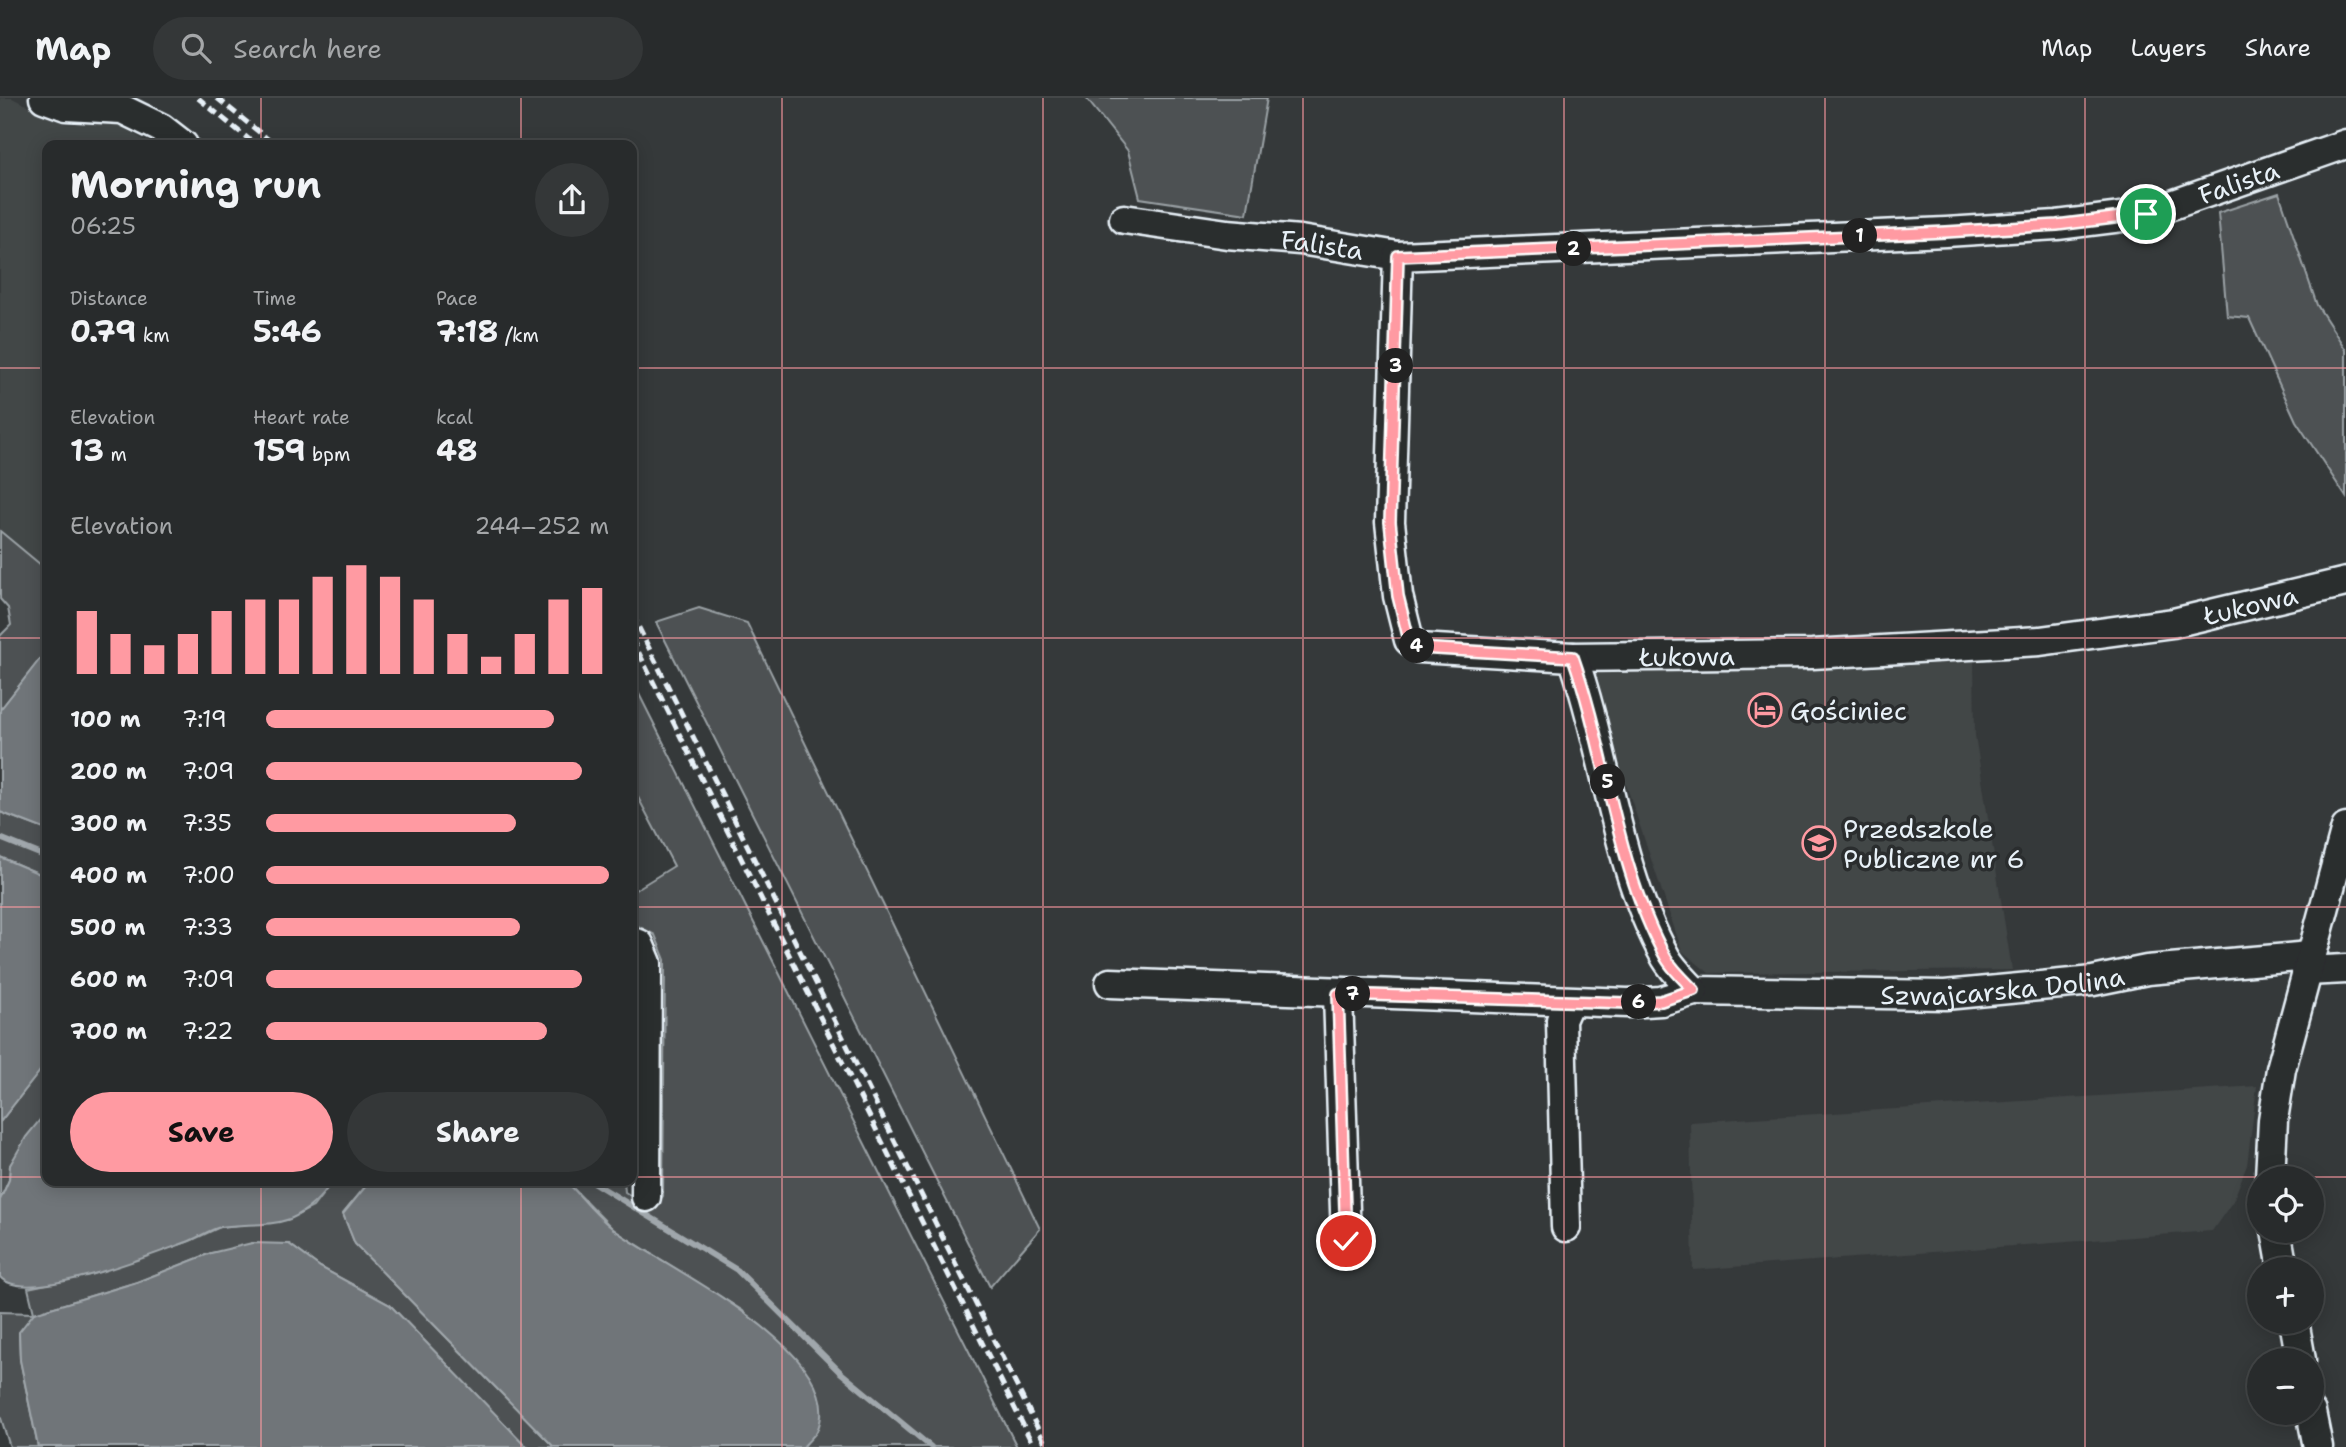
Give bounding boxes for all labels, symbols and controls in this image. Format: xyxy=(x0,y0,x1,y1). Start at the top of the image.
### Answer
search box xyxy=(153,17,643,80)
text: Map xyxy=(35,26,111,71)
icon: search xyxy=(177,29,215,67)
text: Search here xyxy=(233,31,382,66)
text: Map xyxy=(2041,32,2092,64)
text: Layers xyxy=(2130,32,2207,64)
text: Share xyxy=(2245,32,2311,64)
street label: Falista xyxy=(2193,151,2283,212)
text: Morning run xyxy=(70,159,321,210)
button: share xyxy=(535,163,609,237)
pin xyxy=(2116,184,2176,244)
icon: arrive xyxy=(2127,195,2165,233)
text: 06:25 xyxy=(70,211,136,241)
pin: 1 xyxy=(1842,218,1878,254)
street label: Falista xyxy=(1280,221,1366,268)
text: 1 xyxy=(1855,223,1864,248)
pin: 2 xyxy=(1556,232,1592,266)
text: 2 xyxy=(1567,236,1580,261)
text: Distance xyxy=(70,286,148,311)
text: Time xyxy=(253,286,297,311)
text: Pace xyxy=(436,286,478,311)
text: 0.79 xyxy=(70,311,136,352)
text: 5:46 xyxy=(253,311,322,352)
text: 7:18 xyxy=(436,311,499,352)
text: km xyxy=(136,323,170,348)
text: /km xyxy=(499,323,539,348)
pin: 3 xyxy=(1378,348,1414,384)
text: 3 xyxy=(1389,353,1402,378)
text: Elevation xyxy=(70,405,155,430)
text: Heart rate xyxy=(253,405,350,430)
text: kcal xyxy=(436,405,473,430)
text: 13 xyxy=(70,430,104,471)
text: 159 xyxy=(253,430,306,471)
text: 48 xyxy=(436,430,478,471)
text: m xyxy=(104,442,127,467)
text: bpm xyxy=(306,442,350,467)
text: Elevation xyxy=(70,511,173,541)
text: 244–252 m xyxy=(474,511,609,541)
street label: Łukowa xyxy=(2199,577,2301,633)
pin: 4 xyxy=(1400,628,1434,664)
text: 4 xyxy=(1410,633,1423,658)
street label: Łukowa xyxy=(1638,637,1735,674)
hotel icon: Gościniec xyxy=(1746,691,1784,729)
place label: Gościniec xyxy=(1790,693,1907,728)
text: 100 m xyxy=(70,704,141,734)
text: 7:19 xyxy=(182,704,227,734)
text: 200 m xyxy=(70,756,147,786)
text: 7:09 xyxy=(182,756,234,786)
pin: 5 xyxy=(1590,764,1626,800)
text: 5 xyxy=(1602,769,1613,794)
text: 300 m xyxy=(70,808,147,838)
text: 7:35 xyxy=(182,808,232,838)
place label: Przedszkole Publiczne nr 6 xyxy=(1843,811,2025,876)
school or university icon: Przedszkole Publiczne nr 6 xyxy=(1800,824,1838,862)
text: 400 m xyxy=(70,860,147,890)
text: 7:00 xyxy=(182,860,235,890)
text: 500 m xyxy=(70,912,145,942)
text: 7:33 xyxy=(182,912,233,942)
street label: Szwajcarska Dolina xyxy=(1880,958,2127,1013)
text: 600 m xyxy=(70,964,147,994)
text: 7:09 xyxy=(182,964,234,994)
pin: 7 xyxy=(1336,976,1370,1012)
text: 7 xyxy=(1346,981,1359,1006)
pin: 6 xyxy=(1622,984,1656,1020)
text: 6 xyxy=(1632,989,1645,1014)
text: 700 m xyxy=(70,1016,147,1046)
text: 7:22 xyxy=(182,1016,233,1046)
button: Save xyxy=(70,1092,333,1172)
button: Share xyxy=(347,1092,609,1172)
map controls xyxy=(2247,1166,2324,1425)
button: locate xyxy=(2247,1166,2324,1243)
pin xyxy=(1316,1211,1376,1271)
icon: check xyxy=(1327,1222,1365,1260)
button: + xyxy=(2247,1257,2324,1334)
button: − xyxy=(2247,1348,2324,1425)

